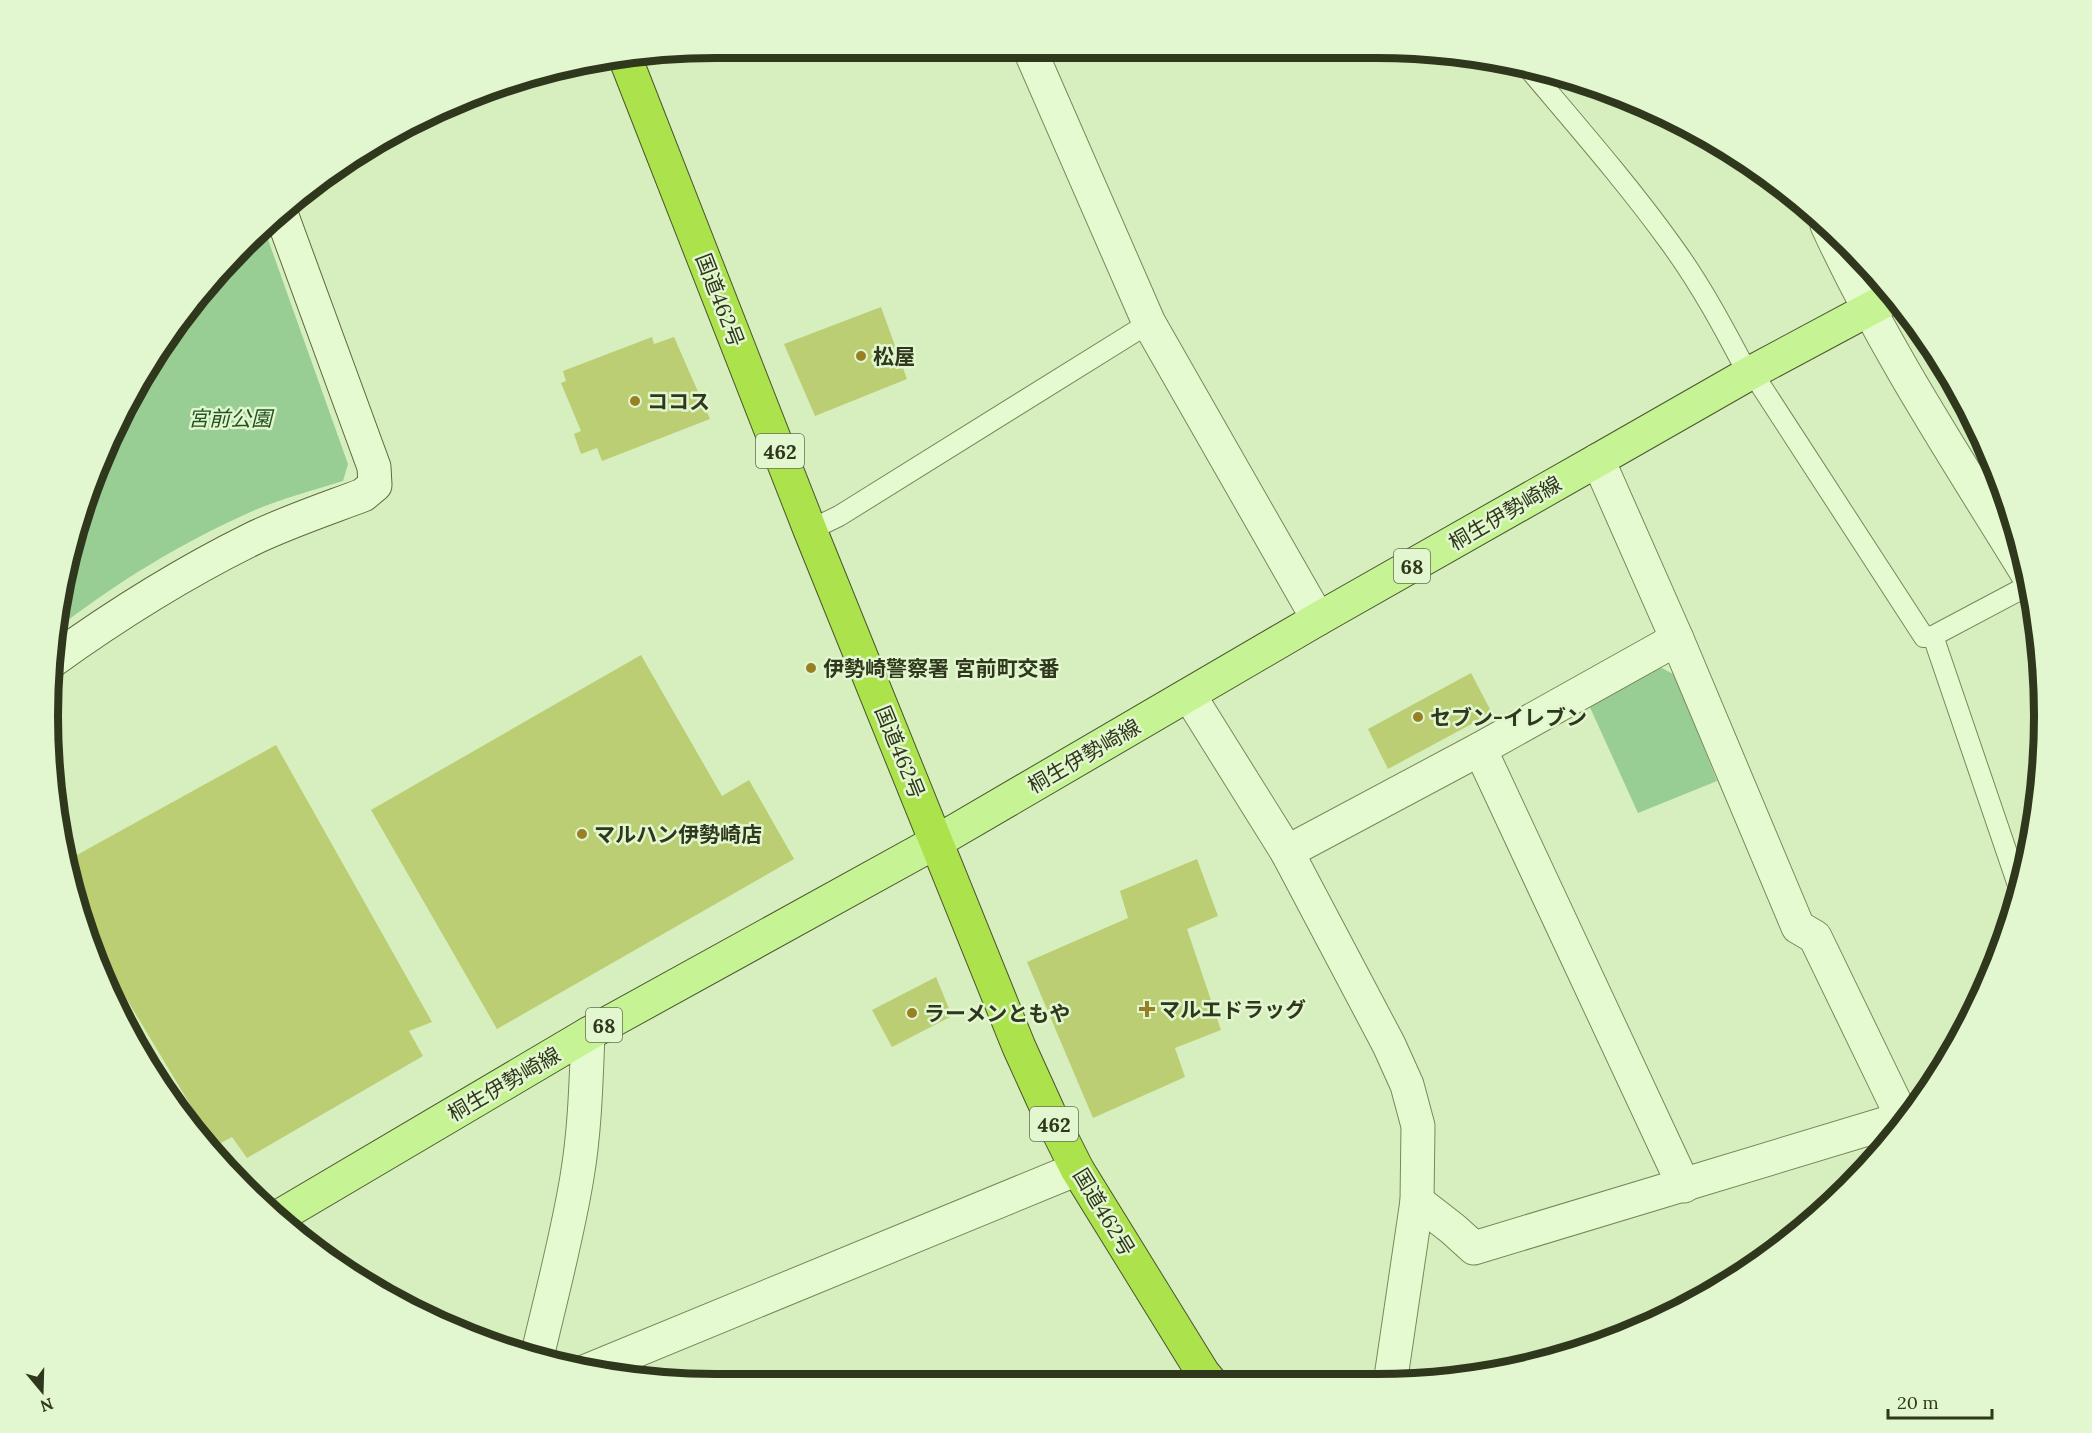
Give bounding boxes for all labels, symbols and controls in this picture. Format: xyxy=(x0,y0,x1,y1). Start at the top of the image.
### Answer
street label: 国道462号 xyxy=(690,250,750,350)
place label: 松屋 xyxy=(873,343,915,370)
marker: 松屋 xyxy=(854,349,868,363)
place label: ココス xyxy=(647,388,710,415)
marker: ココス xyxy=(628,394,642,408)
park label: 宮前公園 xyxy=(188,405,275,432)
road number: 462 xyxy=(756,434,804,468)
street label: 桐生伊勢崎線 xyxy=(1444,470,1566,556)
road number: 68 xyxy=(1394,549,1430,583)
place label: 伊勢崎警察署 宮前町交番 xyxy=(823,655,1060,682)
marker: 伊勢崎警察署 宮前町交番 xyxy=(804,661,818,675)
street label: 国道462号 xyxy=(869,702,931,802)
place label: セブン-イレブン xyxy=(1430,704,1587,731)
marker: セブン-イレブン xyxy=(1411,710,1425,724)
street label: 桐生伊勢崎線 xyxy=(1023,713,1145,799)
place label: マルハン伊勢崎店 xyxy=(594,821,762,848)
marker: マルハン伊勢崎店 xyxy=(575,827,589,841)
place label: マルエドラッグ xyxy=(1159,996,1306,1023)
place label: ラーメンともや xyxy=(924,1000,1070,1027)
marker: マルエドラッグ xyxy=(1140,1002,1154,1016)
marker: ラーメンともや xyxy=(905,1006,919,1020)
road number: 68 xyxy=(586,1008,622,1042)
street label: 桐生伊勢崎線 xyxy=(443,1041,565,1127)
road number: 462 xyxy=(1030,1107,1078,1141)
street label: 国道462号 xyxy=(1067,1163,1141,1261)
north arrow xyxy=(12,1361,72,1421)
scale bar xyxy=(1888,1382,1992,1420)
text: 20 m xyxy=(1897,1391,1939,1414)
text: N xyxy=(38,1394,56,1417)

